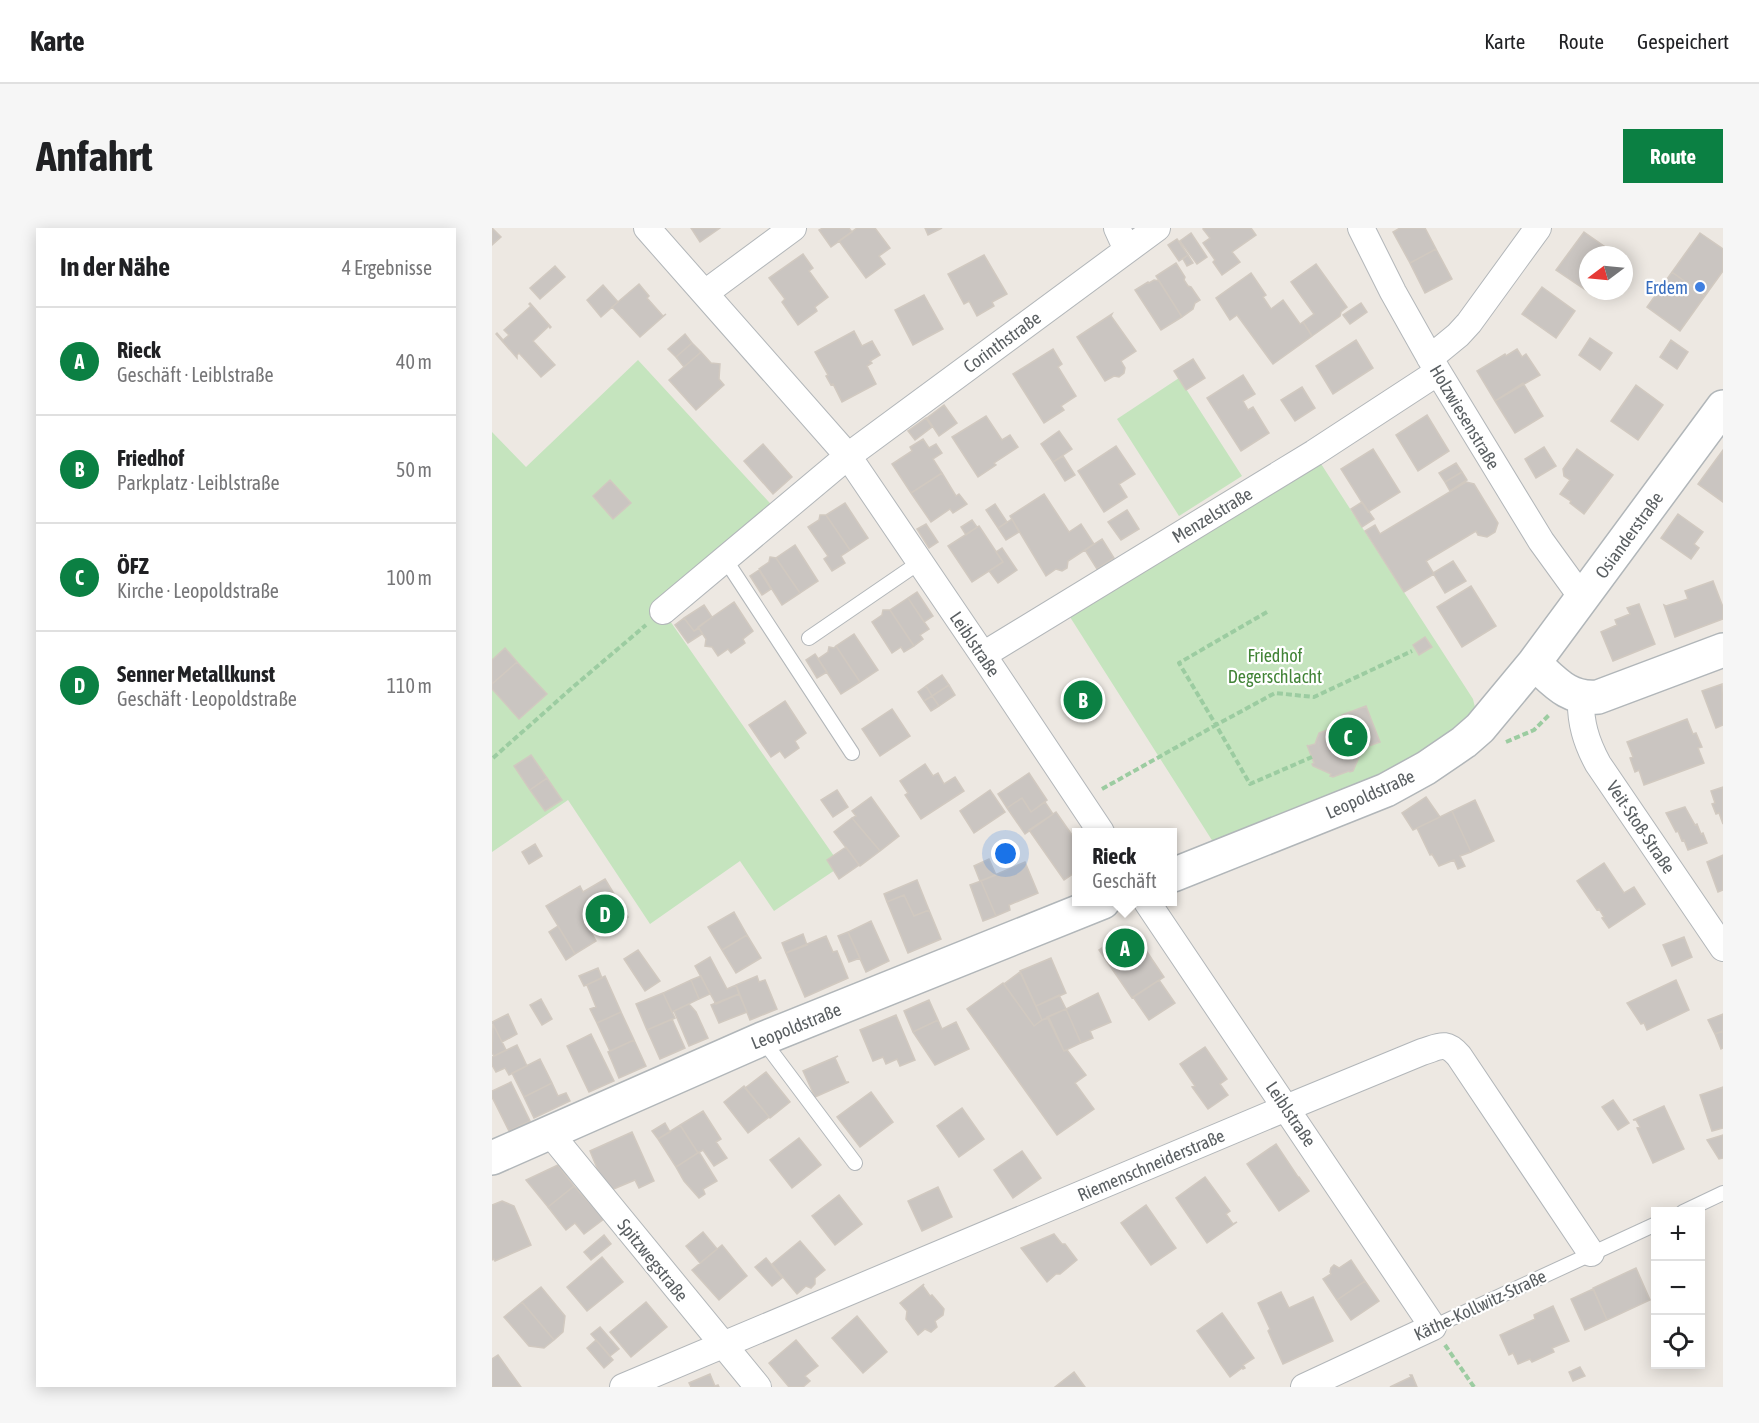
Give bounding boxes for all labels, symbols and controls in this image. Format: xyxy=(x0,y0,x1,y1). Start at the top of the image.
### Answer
text: Karte xyxy=(30,25,85,57)
text: Karte xyxy=(1484,29,1525,53)
text: Route xyxy=(1558,29,1604,53)
text: Gespeichert xyxy=(1637,29,1729,53)
button: Route xyxy=(1623,129,1723,183)
text: Anfahrt xyxy=(36,132,153,180)
north arrow xyxy=(1579,246,1633,300)
text: In der Nähe xyxy=(60,252,170,282)
text: 4 Ergebnisse xyxy=(342,256,432,279)
place label: Erdem xyxy=(1645,277,1688,298)
marker: Erdem xyxy=(1693,280,1707,294)
street label: Corinthstraße xyxy=(959,307,1045,377)
text: Rieck xyxy=(117,337,161,363)
text: A xyxy=(75,350,84,373)
text: 40 m xyxy=(396,350,432,373)
street label: Holzwiesenstraße xyxy=(1426,361,1504,473)
text: Geschäft · Leiblstraße xyxy=(117,363,273,386)
text: Friedhof xyxy=(117,445,184,471)
text: B xyxy=(75,458,84,481)
text: 50 m xyxy=(396,458,432,481)
text: Parkplatz · Leiblstraße xyxy=(117,471,280,494)
street label: Menzelstraße xyxy=(1168,483,1256,547)
street label: Osianderstraße xyxy=(1591,488,1667,582)
text: ÖFZ xyxy=(117,553,149,579)
text: C xyxy=(75,566,84,589)
text: 100 m xyxy=(387,566,432,589)
text: Kirche · Leopoldstraße xyxy=(117,579,279,602)
street label: Leiblstraße xyxy=(946,607,1004,681)
park label: Friedhof Degerschlacht xyxy=(1228,645,1322,687)
text: Senner Metallkunst xyxy=(117,661,275,687)
text: D xyxy=(74,674,85,697)
text: 110 m xyxy=(387,674,432,697)
pin: B xyxy=(1064,678,1102,722)
text: Geschäft · Leopoldstraße xyxy=(117,687,297,710)
pin: C xyxy=(1328,714,1368,760)
street label: Leopoldstraße xyxy=(1322,765,1418,823)
street label: Veit-Stoß-Straße xyxy=(1602,777,1680,877)
popup xyxy=(1072,828,1177,906)
your location xyxy=(991,839,1020,868)
text: Rieck xyxy=(1092,843,1136,869)
text: Geschäft xyxy=(1092,869,1157,892)
pin: D xyxy=(586,892,624,936)
pin: A xyxy=(1106,926,1144,970)
street label: Leopoldstraße xyxy=(748,998,844,1054)
street label: Leiblstraße xyxy=(1262,1077,1320,1151)
street label: Riemenschneiderstraße xyxy=(1074,1125,1228,1205)
map controls xyxy=(1651,1207,1705,1369)
button: + xyxy=(1651,1207,1705,1261)
street label: Spitzwegstraße xyxy=(613,1215,693,1305)
button: − xyxy=(1651,1261,1705,1315)
street label: Käthe-Kollwitz-Straße xyxy=(1411,1265,1549,1345)
button: locate xyxy=(1651,1315,1705,1369)

